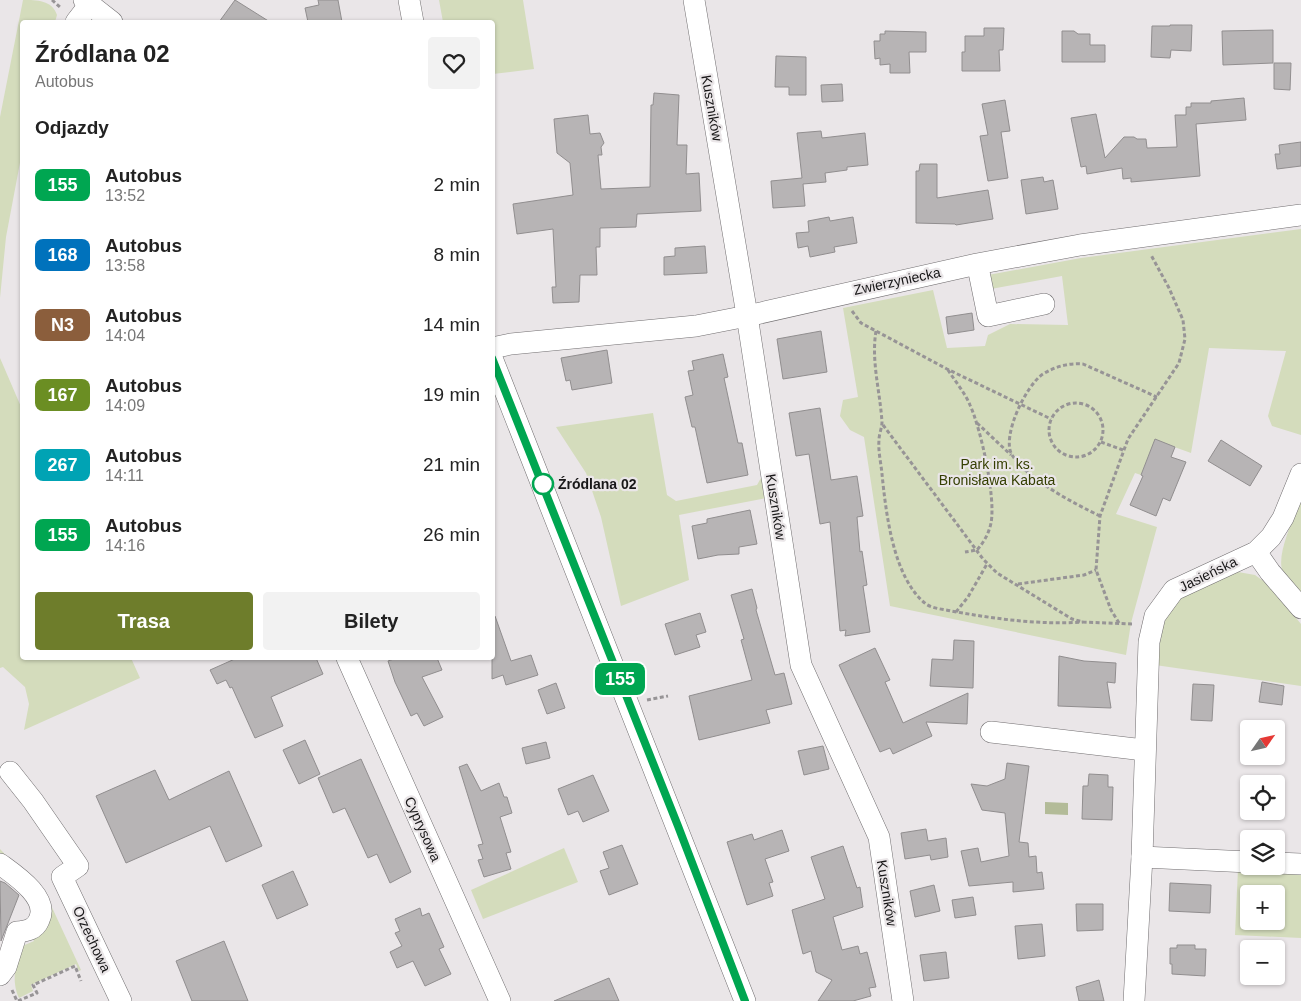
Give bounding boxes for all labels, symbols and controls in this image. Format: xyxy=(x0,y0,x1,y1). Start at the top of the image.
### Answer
button: heart xyxy=(428,37,480,89)
text: Źródlana 02 xyxy=(35,40,170,67)
text: Autobus xyxy=(35,73,94,90)
street label: Kuszników xyxy=(698,74,726,143)
text: Odjazdy xyxy=(35,117,109,138)
text: Autobus xyxy=(105,165,182,186)
text: 2 min xyxy=(434,174,480,195)
text: 155 xyxy=(47,175,78,195)
text: 13:52 xyxy=(105,187,145,204)
text: Autobus xyxy=(105,235,182,256)
text: 8 min xyxy=(434,244,480,265)
text: 168 xyxy=(47,245,78,265)
text: 13:58 xyxy=(105,257,145,274)
street label: Zwierzyniecka xyxy=(852,264,942,298)
text: Autobus xyxy=(105,305,182,326)
text: 14 min xyxy=(423,314,480,335)
text: N3 xyxy=(51,315,74,335)
text: 14:04 xyxy=(105,327,145,344)
text: Autobus xyxy=(105,375,182,396)
text: 19 min xyxy=(423,384,480,405)
text: 167 xyxy=(47,385,78,405)
text: 14:09 xyxy=(105,397,145,414)
text: Autobus xyxy=(105,445,182,466)
text: 21 min xyxy=(423,454,480,475)
text: 267 xyxy=(47,455,78,475)
park label: Park im. ks. Bronisława Kabata xyxy=(939,456,1056,488)
text: 14:11 xyxy=(105,467,144,484)
marker: Źródlana 02 xyxy=(532,473,554,495)
street label: Kuszników xyxy=(763,473,789,542)
place label: Źródlana 02 xyxy=(558,476,637,492)
text: Autobus xyxy=(105,515,182,536)
text: 26 min xyxy=(423,524,480,545)
text: 155 xyxy=(47,525,78,545)
text: 14:16 xyxy=(105,537,145,554)
street label: Jasieńska xyxy=(1177,553,1240,595)
button: Trasa xyxy=(35,592,253,650)
button: Bilety xyxy=(263,592,480,650)
line badge: 155 xyxy=(591,663,649,695)
text: 155 xyxy=(605,669,635,689)
north arrow xyxy=(1240,720,1285,765)
map controls xyxy=(1240,720,1285,985)
button: locate xyxy=(1240,775,1285,820)
street label: Cyprysowa xyxy=(402,794,444,864)
button: layers xyxy=(1240,830,1285,875)
street label: Kuszników xyxy=(874,859,900,928)
button: + xyxy=(1240,885,1285,930)
street label: Orzechowa xyxy=(70,904,114,975)
button: − xyxy=(1240,940,1285,985)

